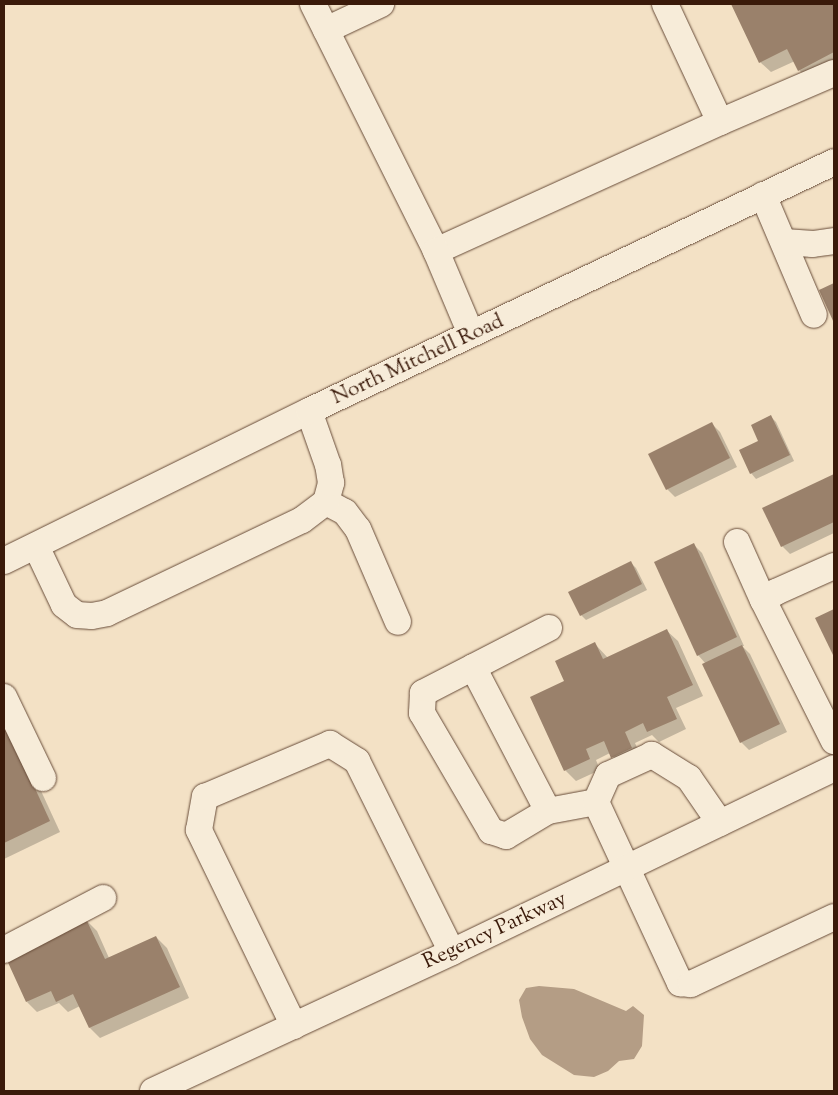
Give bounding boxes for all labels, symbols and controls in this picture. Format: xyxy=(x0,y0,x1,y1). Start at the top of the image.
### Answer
street label: North Mitchell Road xyxy=(328,309,508,411)
street label: Regency Parkway xyxy=(419,887,571,975)

